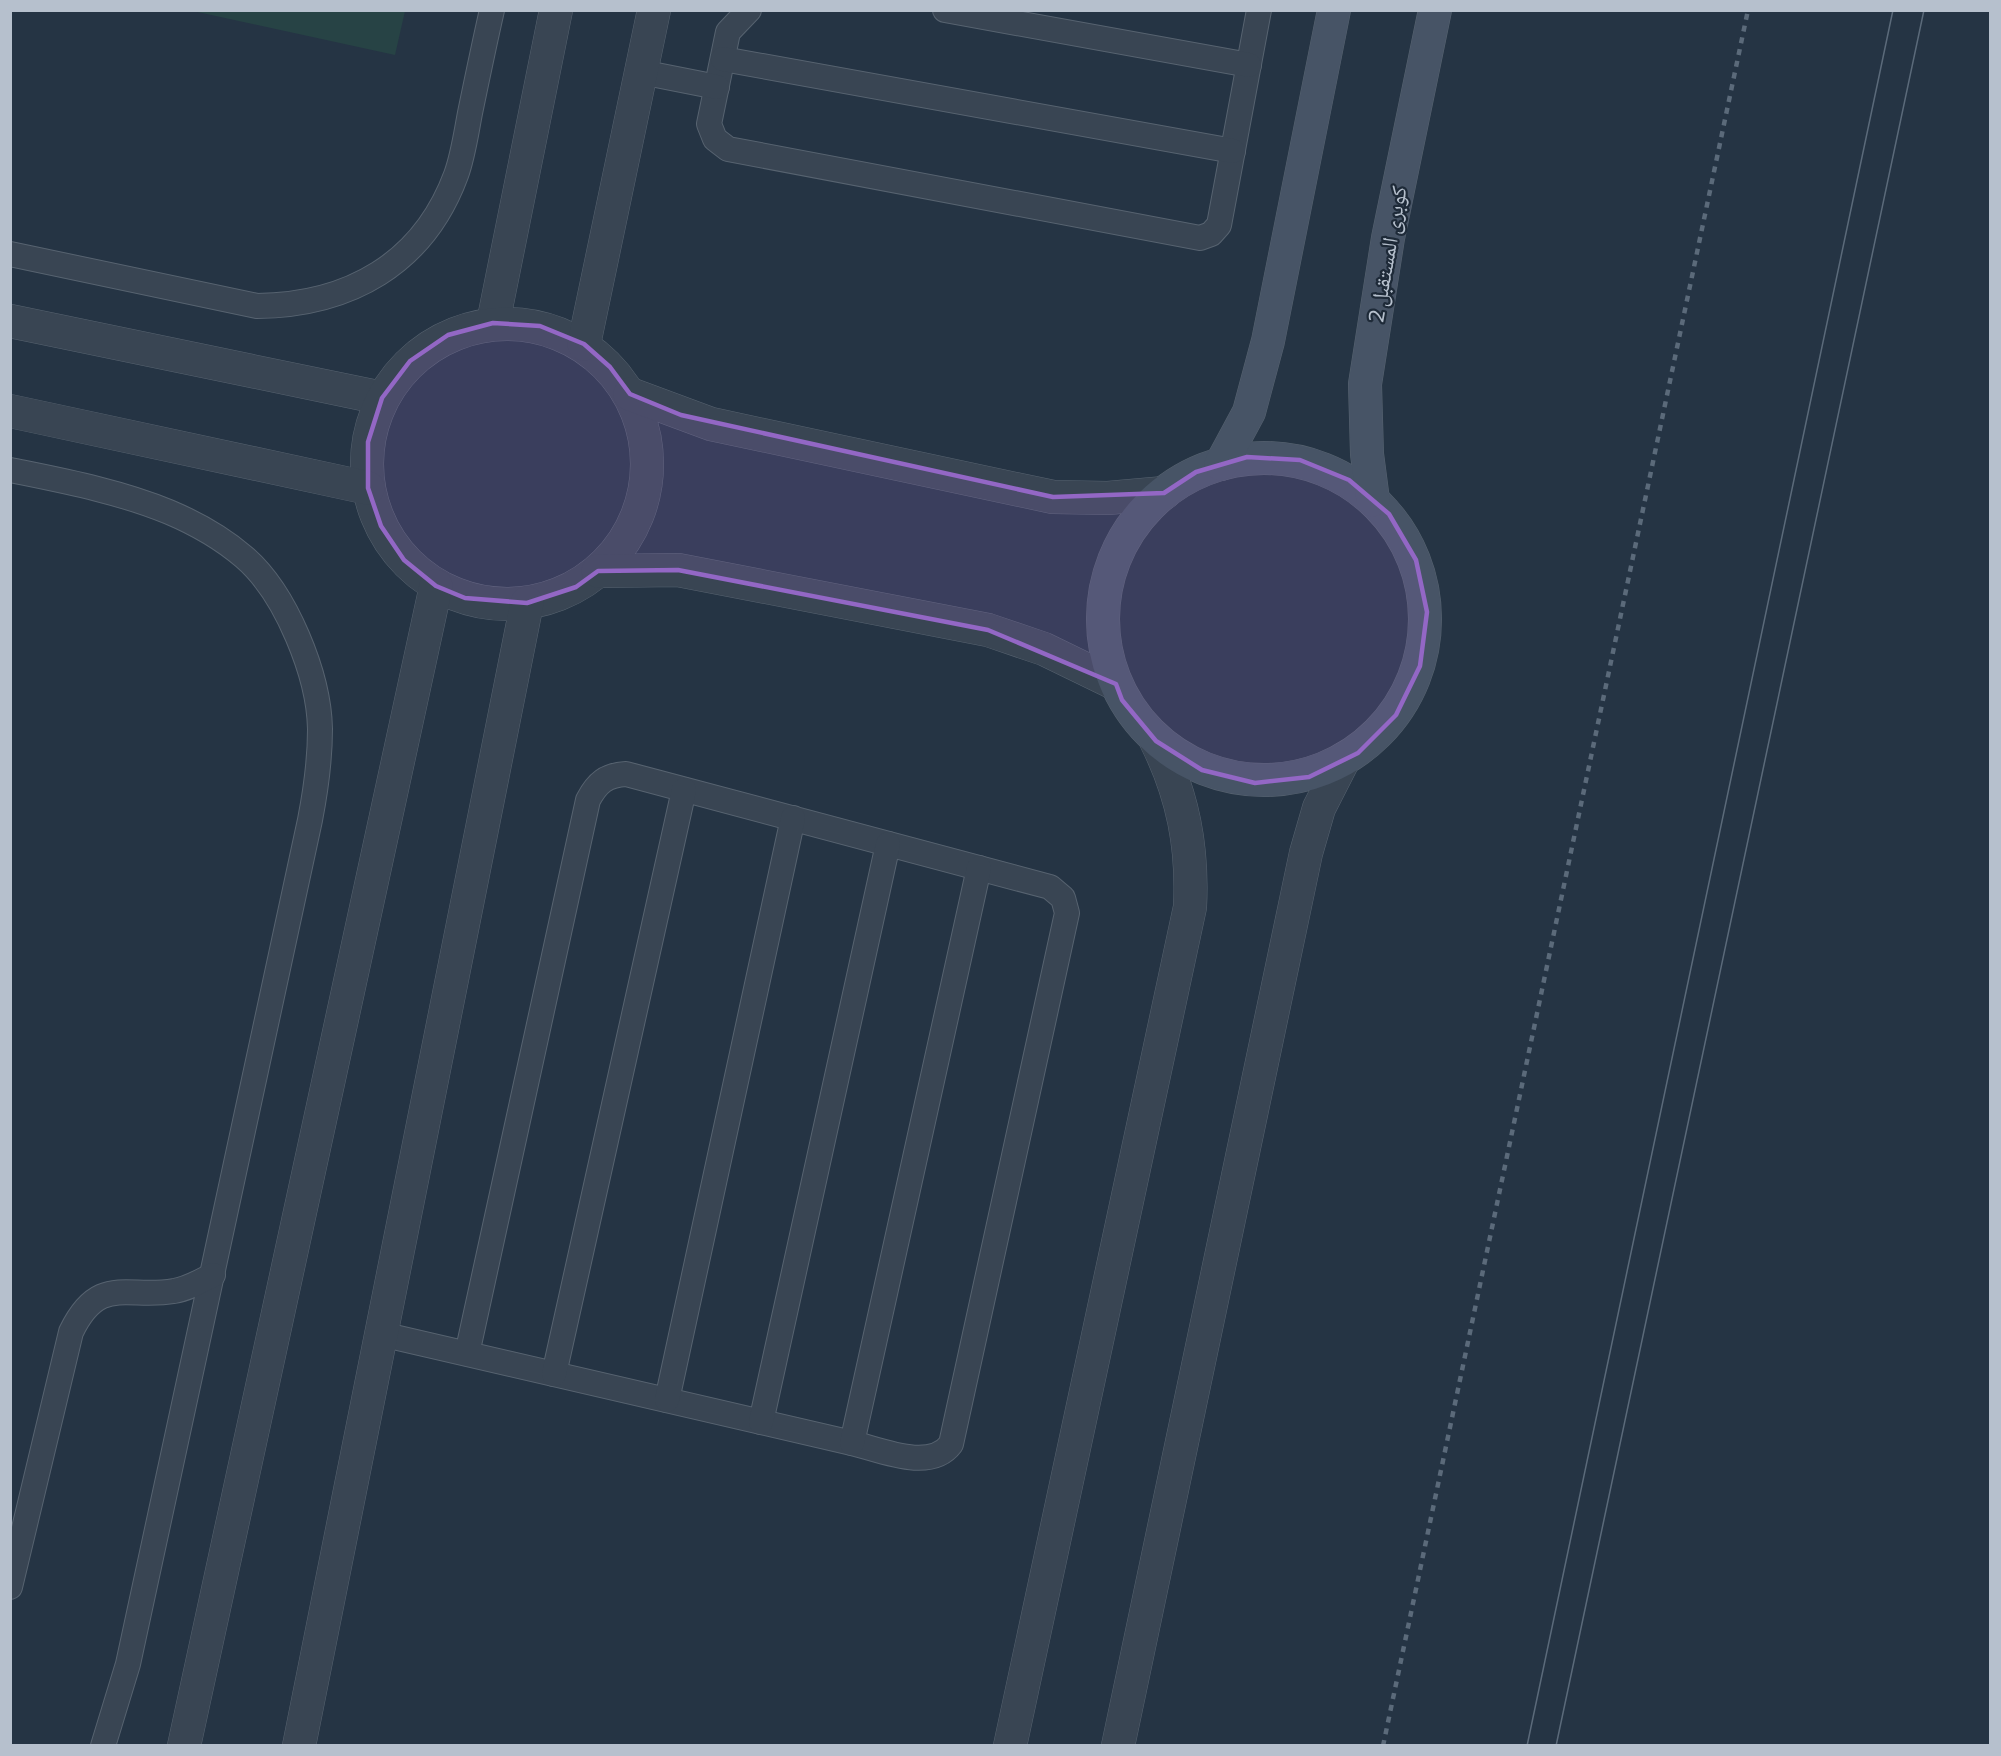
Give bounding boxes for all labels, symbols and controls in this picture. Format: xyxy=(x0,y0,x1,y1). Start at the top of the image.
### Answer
street label: كوبرى المستقبل 2 xyxy=(1361,184,1413,324)

